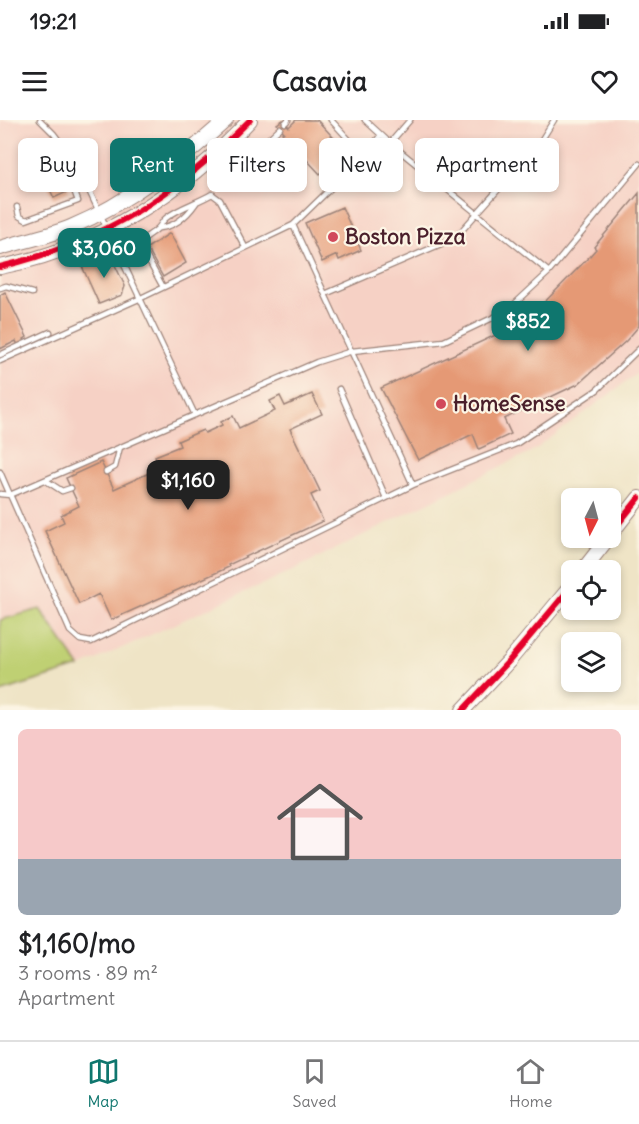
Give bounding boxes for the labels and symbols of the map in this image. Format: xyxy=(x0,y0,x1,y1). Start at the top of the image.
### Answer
place label: Boston Pizza xyxy=(345,223,465,250)
pin: $3,060 xyxy=(55,228,153,279)
marker: Boston Pizza xyxy=(326,230,340,244)
pin: $852 xyxy=(492,301,564,352)
place label: HomeSense xyxy=(453,390,566,417)
marker: HomeSense xyxy=(434,397,448,411)
pin: $1,160 xyxy=(139,460,237,511)
north arrow xyxy=(561,488,621,548)

